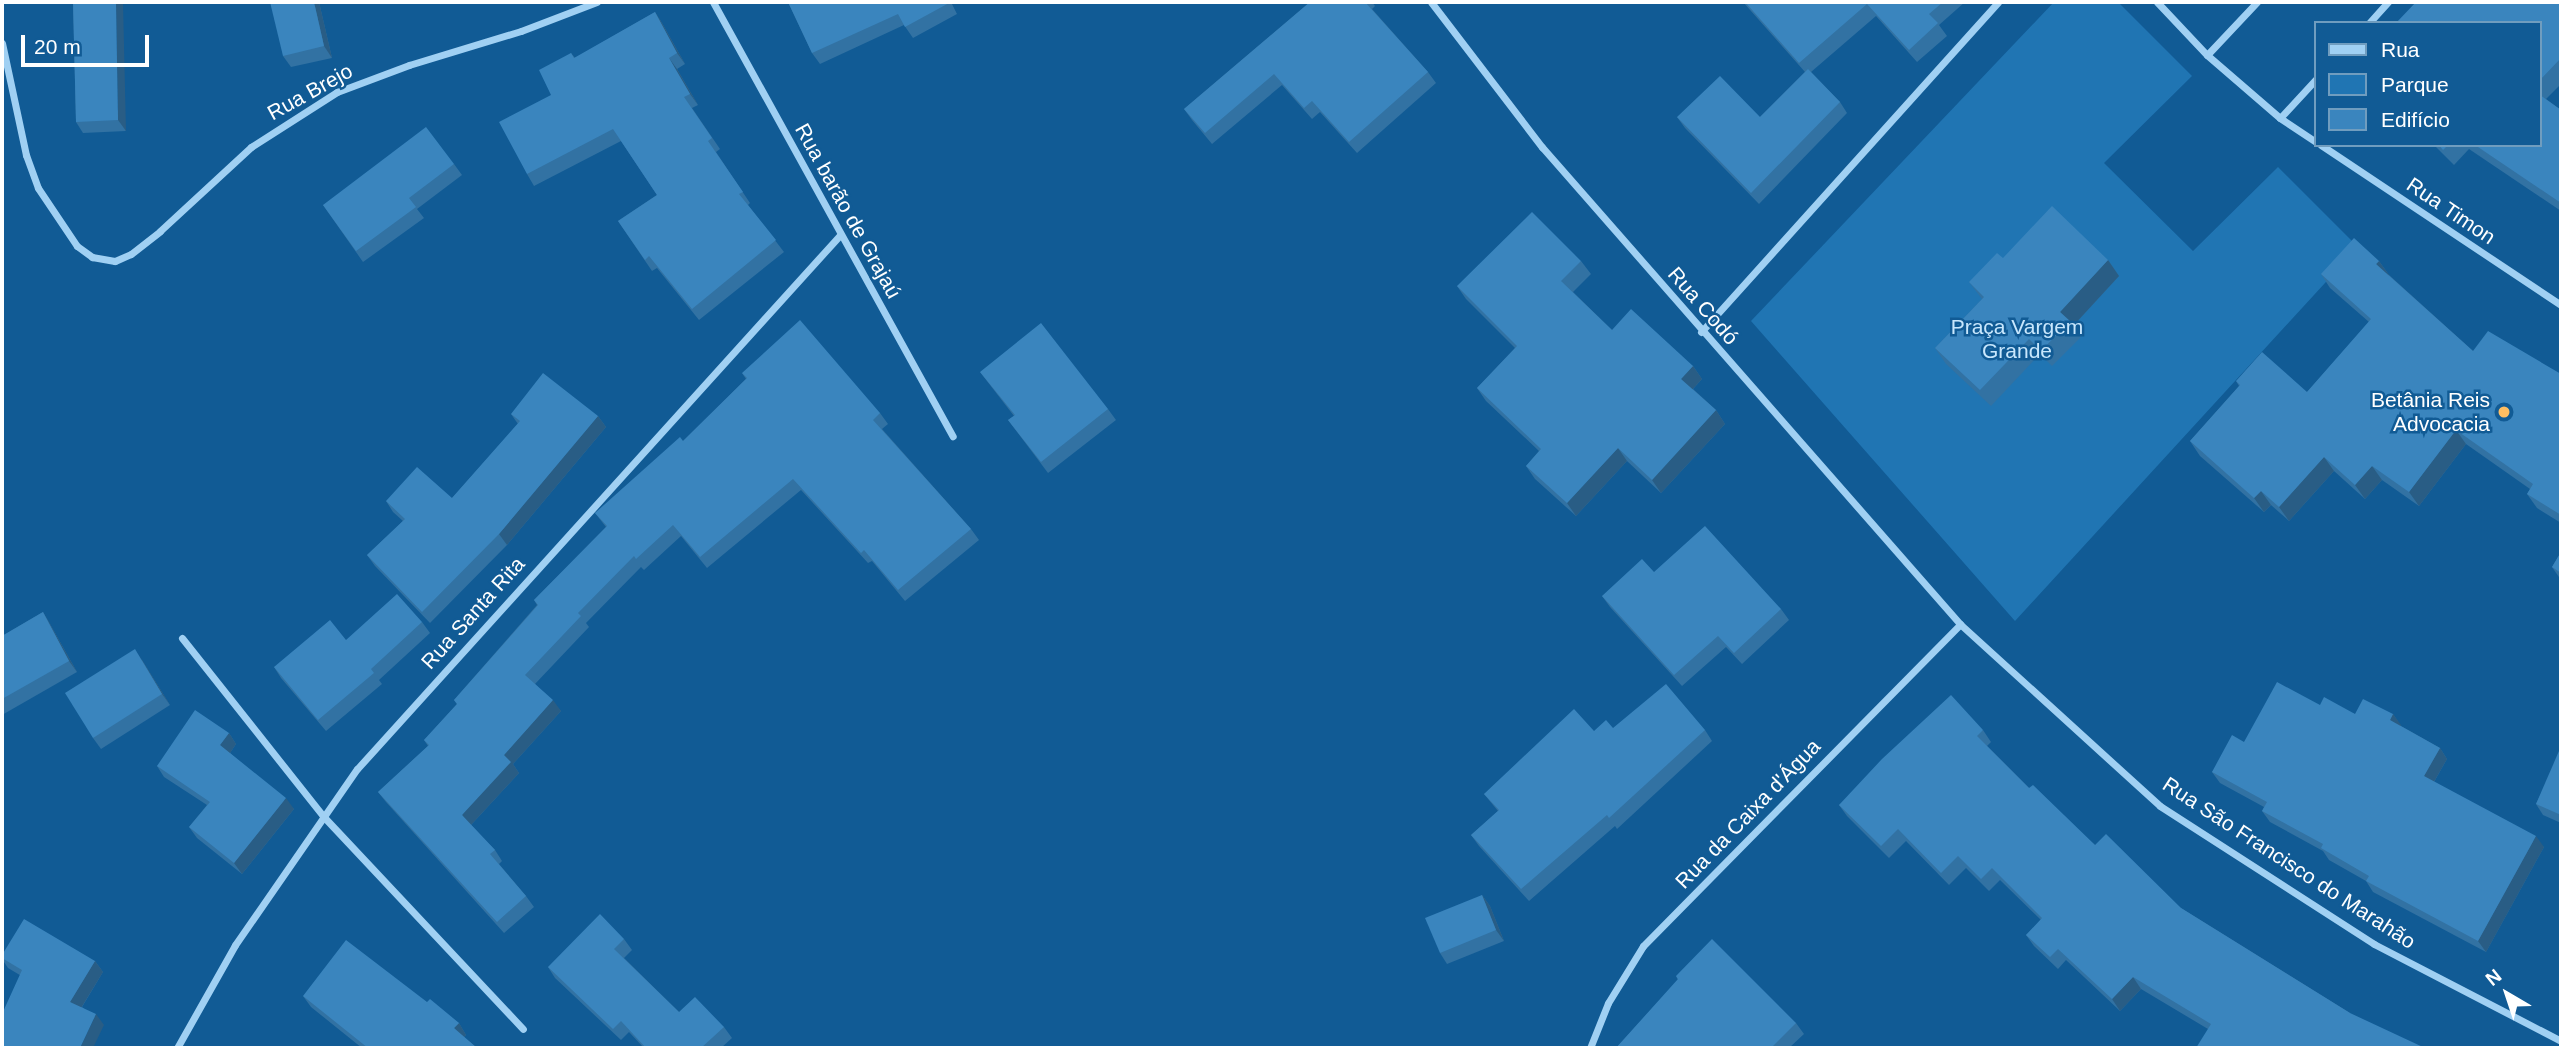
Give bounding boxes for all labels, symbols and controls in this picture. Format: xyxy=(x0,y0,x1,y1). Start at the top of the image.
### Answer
scale bar xyxy=(24,21,152,65)
legend xyxy=(2314,21,2542,147)
text: 20 m xyxy=(34,35,81,58)
text: Rua xyxy=(2381,38,2420,61)
street label: Rua Brejo xyxy=(263,58,357,126)
text: Parque xyxy=(2381,73,2449,96)
text: Edifício xyxy=(2381,108,2450,131)
street label: Rua barão de Grajaú xyxy=(789,119,907,303)
street label: Rua Timon xyxy=(2402,172,2500,250)
street label: Rua Codó xyxy=(1662,262,1744,350)
park label: Praça Vargem Grande xyxy=(1951,314,2083,364)
place label: Betânia Reis Advocacia xyxy=(2371,387,2490,437)
marker: Betânia Reis Advocacia xyxy=(2496,404,2512,420)
street label: Rua Santa Rita xyxy=(416,552,530,674)
street label: Rua da Caixa d'Água xyxy=(1670,734,1826,894)
street label: Rua São Francisco do Marahão xyxy=(2158,772,2420,954)
north arrow xyxy=(2472,959,2542,1029)
text: N xyxy=(2482,965,2505,990)

